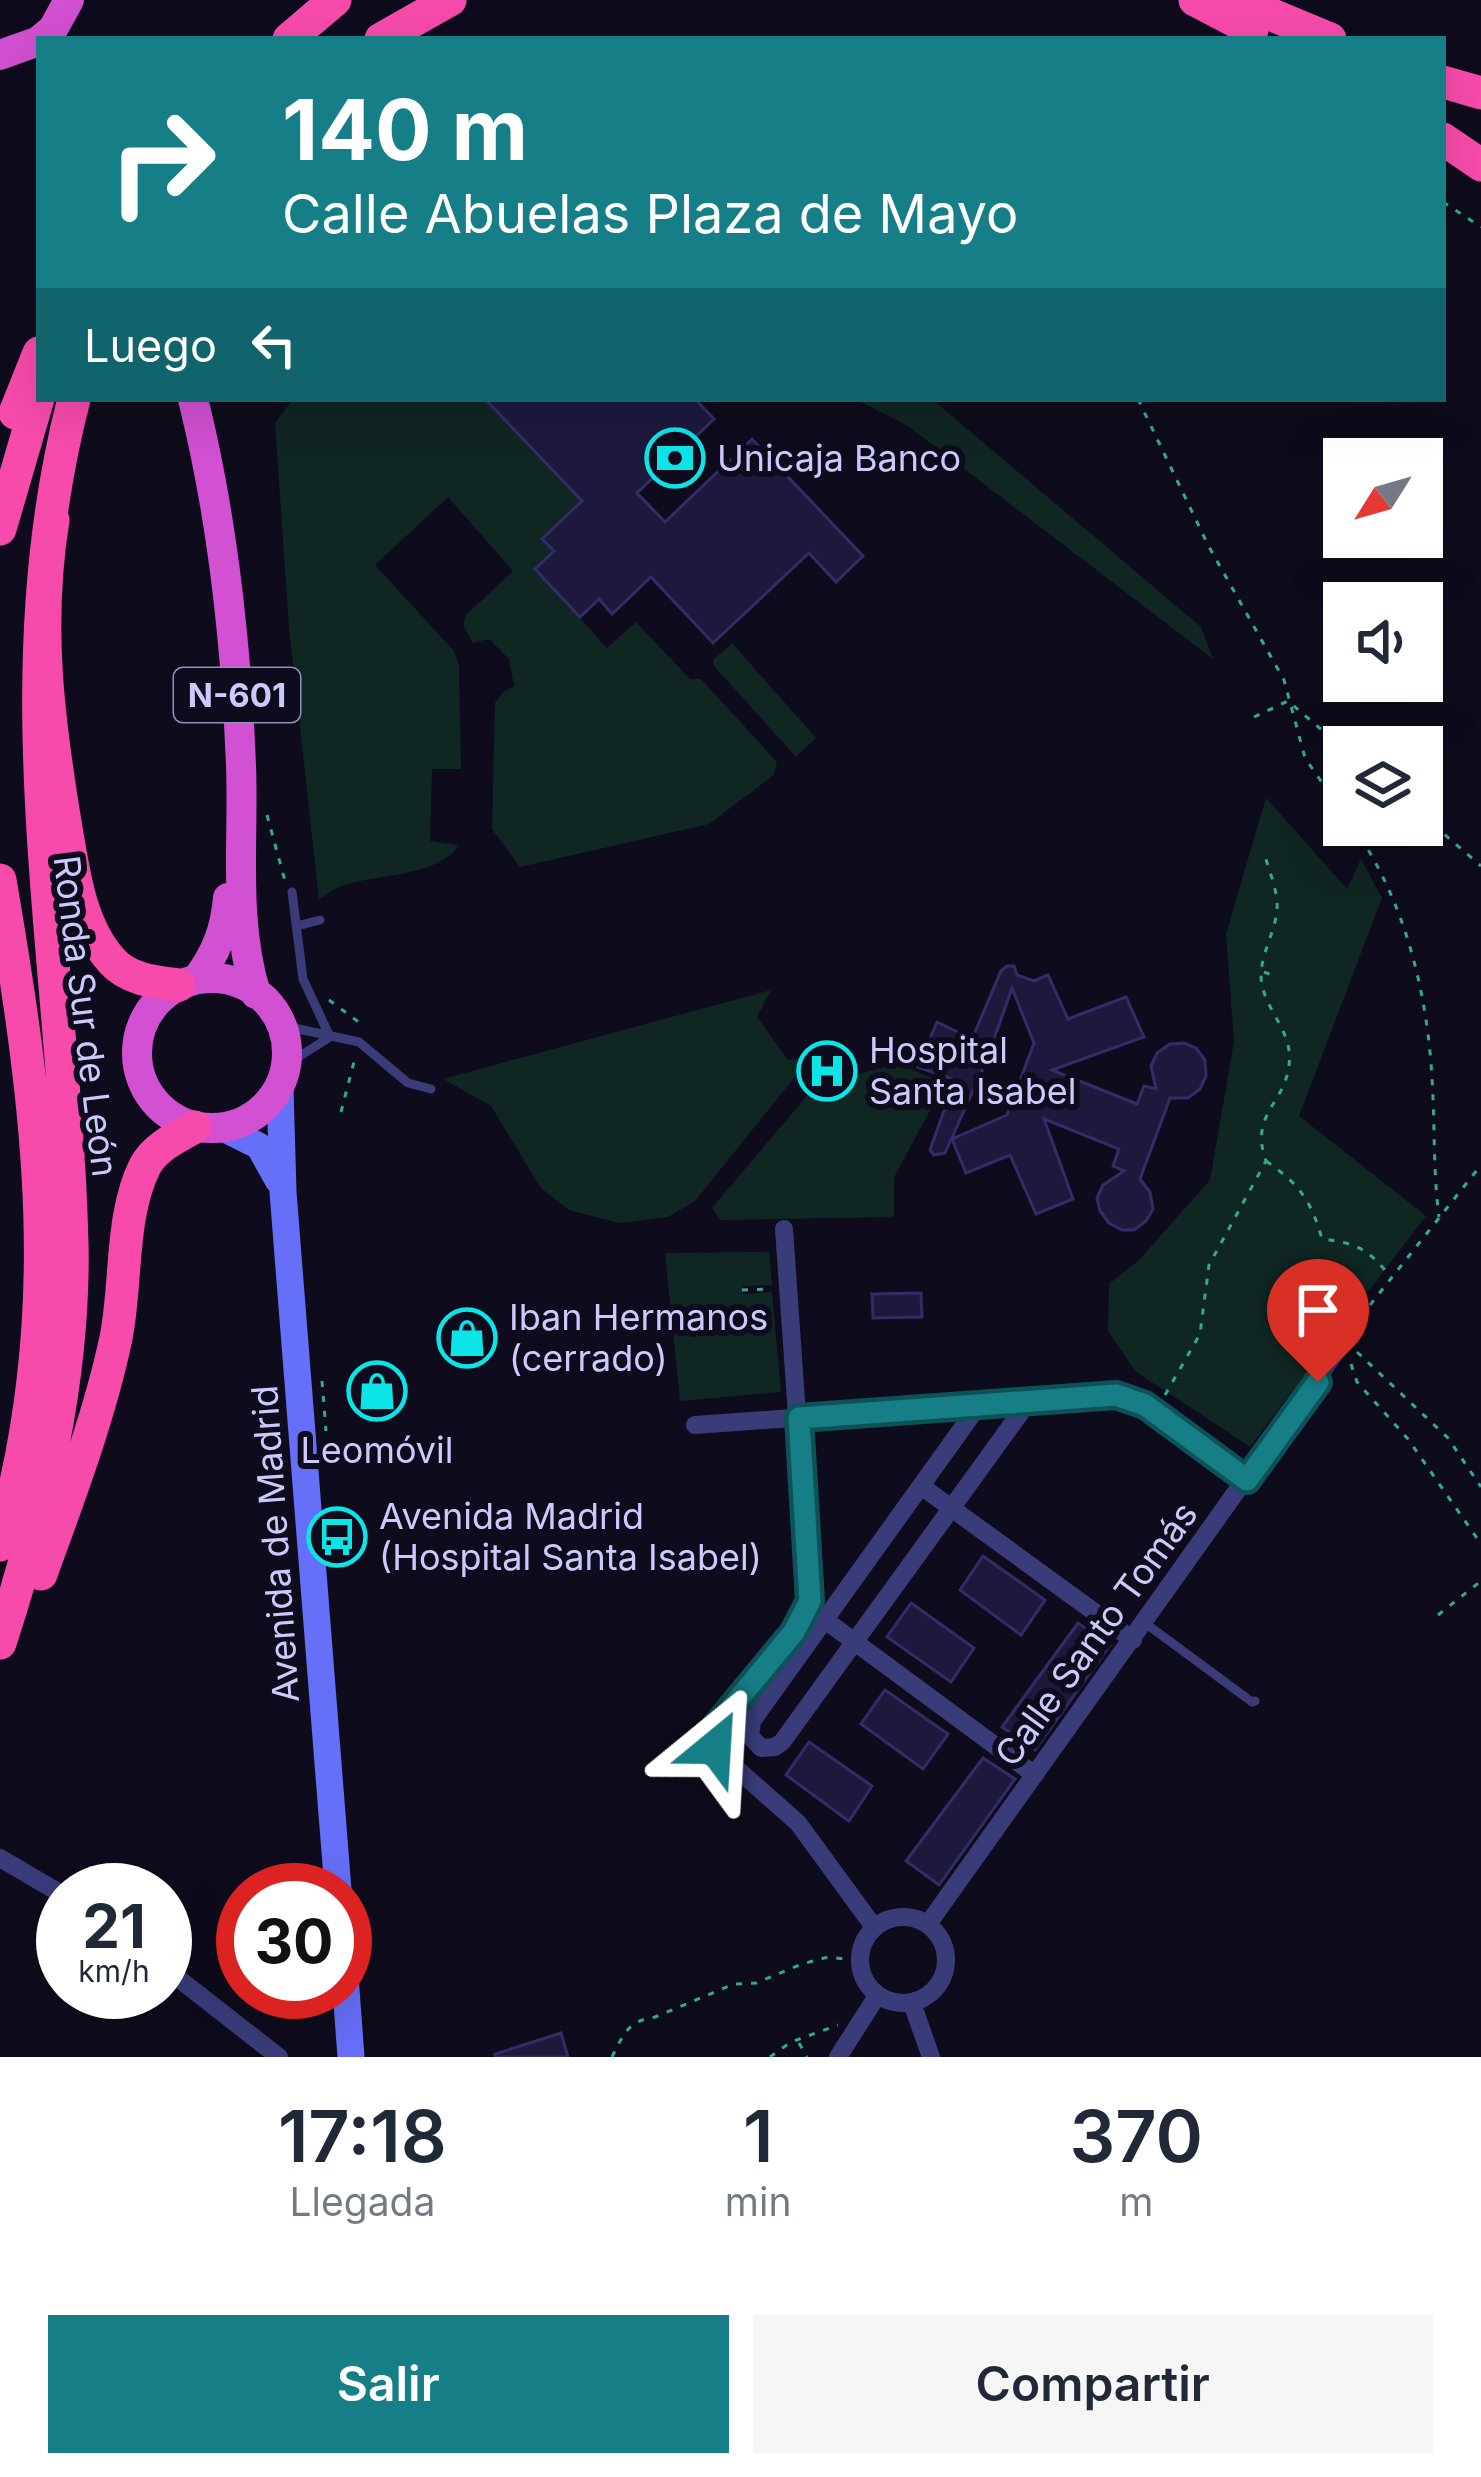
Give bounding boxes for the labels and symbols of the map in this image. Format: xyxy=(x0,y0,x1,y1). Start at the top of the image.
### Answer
bank icon: Unicaja Banco xyxy=(644,427,706,489)
place label: Unicaja Banco xyxy=(717,436,961,480)
north arrow xyxy=(1323,438,1443,558)
road number: N-601 xyxy=(174,668,300,722)
street label: Ronda Sur de León xyxy=(44,853,128,1179)
place label: Hospital Santa Isabel xyxy=(869,1028,1077,1113)
hospital icon: Hospital Santa Isabel xyxy=(796,1040,858,1102)
pin xyxy=(1267,1259,1369,1382)
place label: Iban Hermanos (cerrado) xyxy=(509,1295,768,1380)
shop icon: Iban Hermanos (cerrado) xyxy=(436,1307,498,1369)
shop icon: Leomóvil xyxy=(346,1360,408,1422)
street label: Avenida de Madrid xyxy=(242,1384,308,1704)
place label: Leomóvil xyxy=(300,1428,454,1472)
street label: Calle Santo Tomás xyxy=(985,1493,1207,1775)
place label: Avenida Madrid (Hospital Santa Isabel) xyxy=(379,1494,762,1579)
bus stop icon: Avenida Madrid (Hospital Santa Isabel) xyxy=(306,1506,368,1568)
position arrow xyxy=(652,1684,778,1810)
speed limit sign: 30 xyxy=(216,1863,372,2019)

